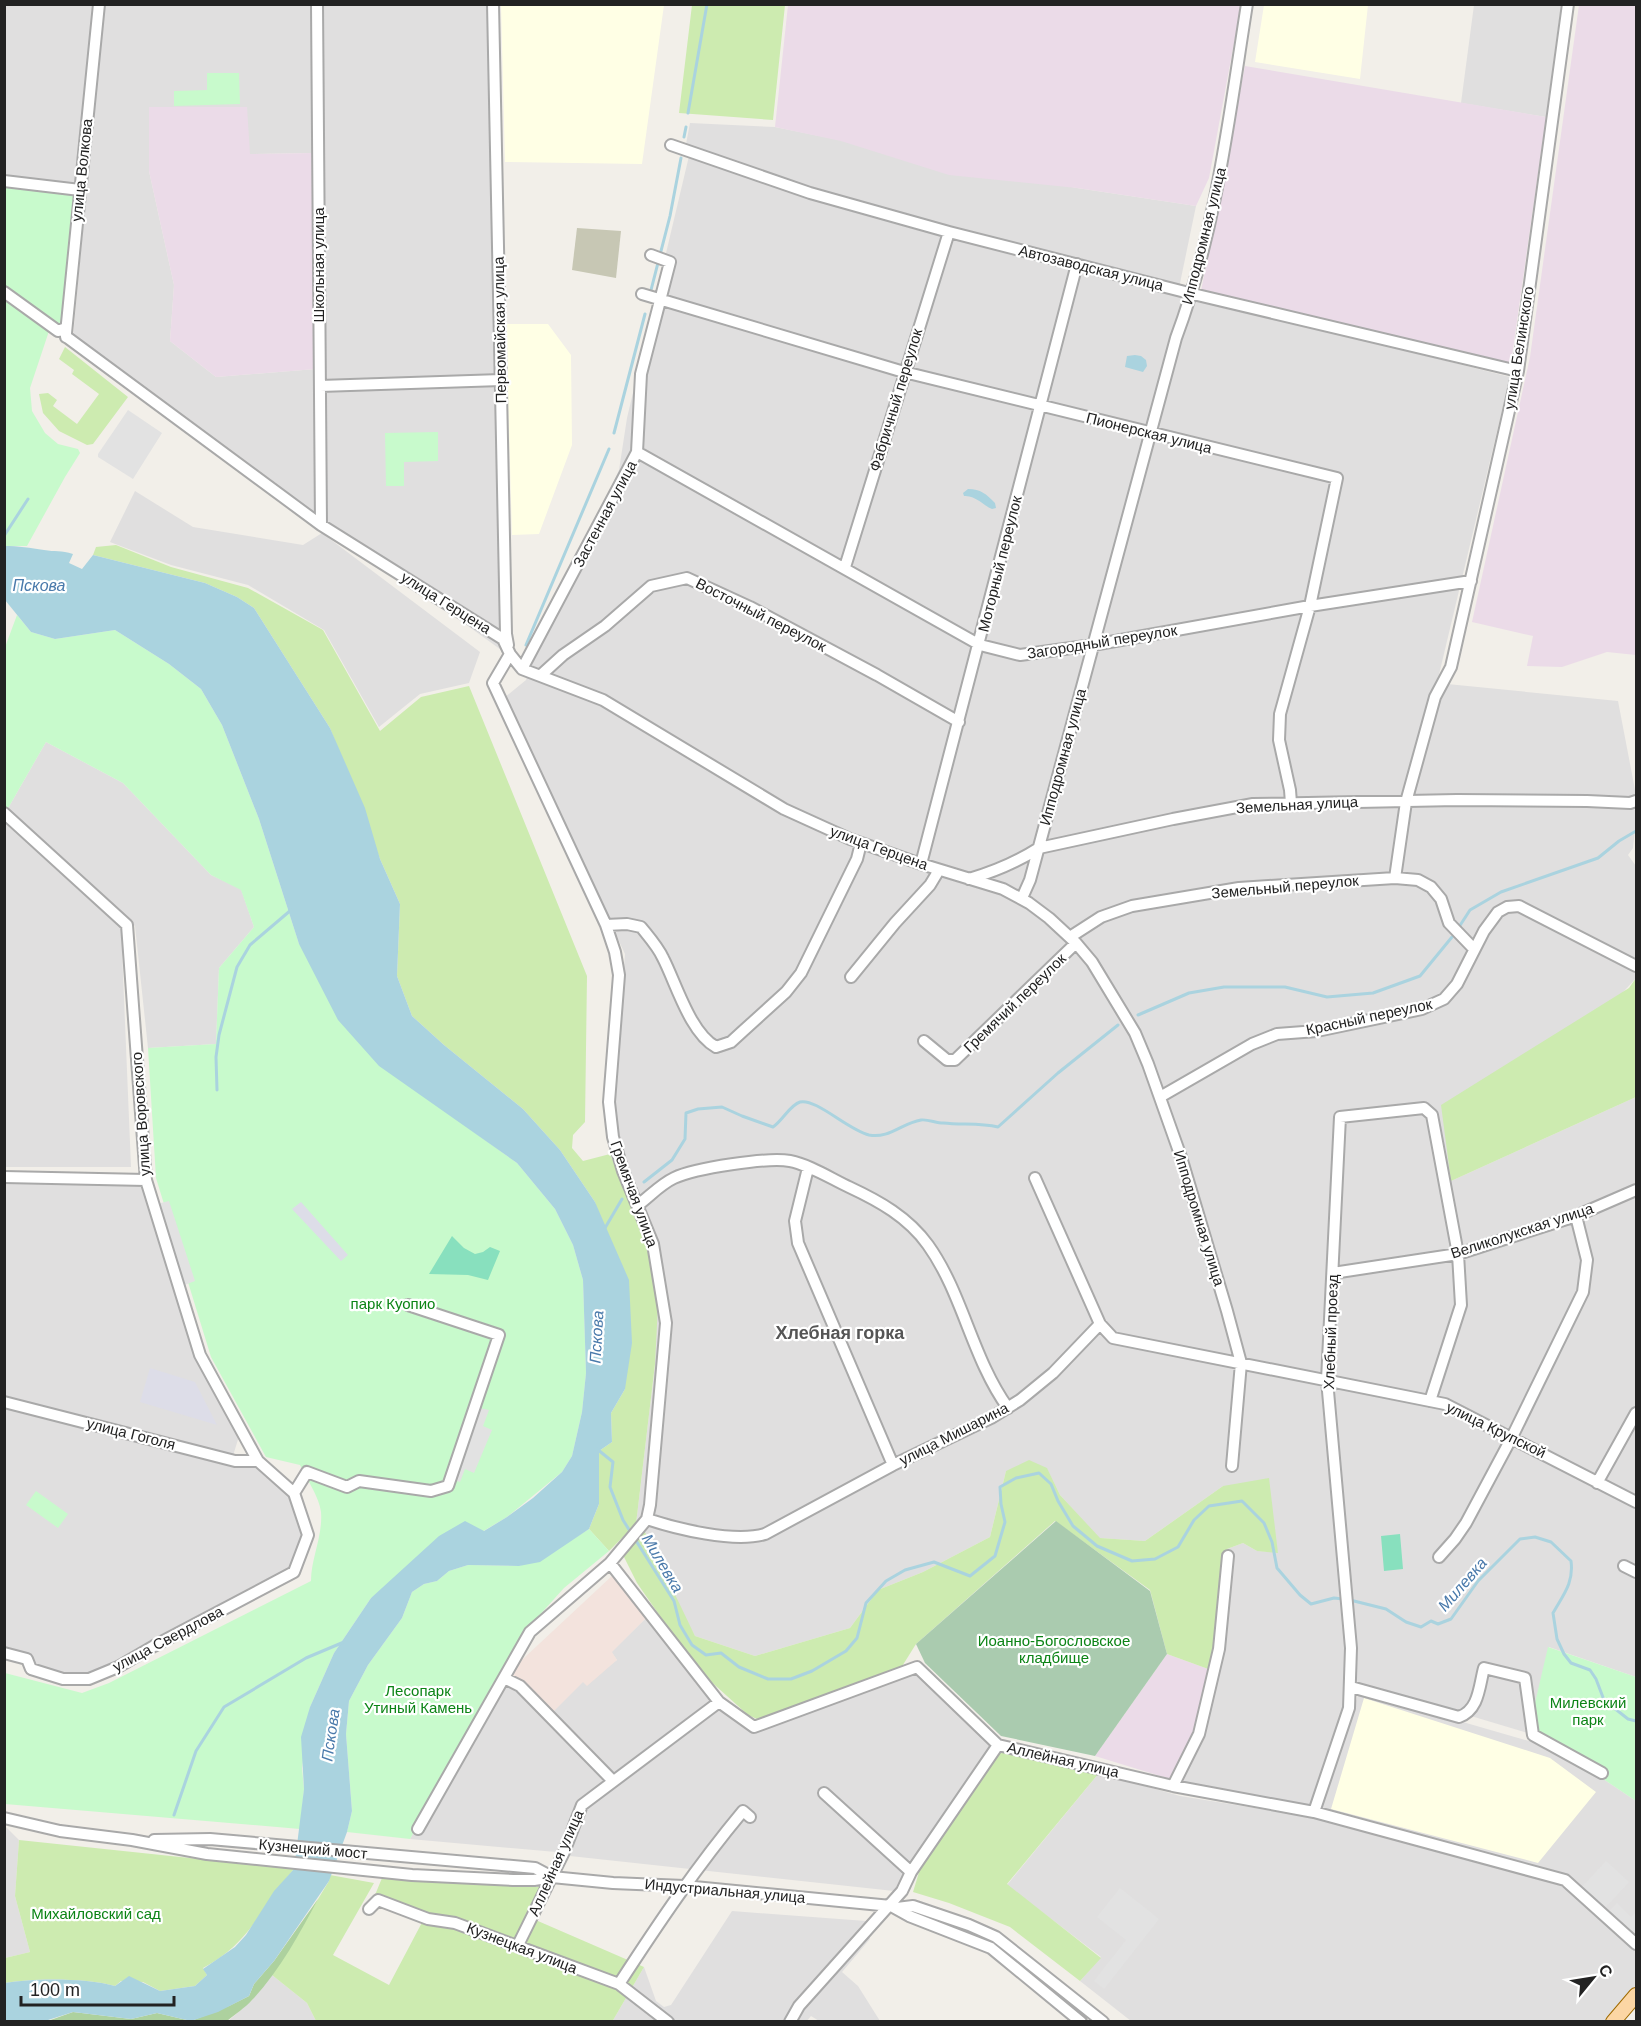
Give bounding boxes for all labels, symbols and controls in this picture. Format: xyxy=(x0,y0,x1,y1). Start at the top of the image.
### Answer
street label: улица Волкова xyxy=(68,117,95,222)
street label: Ипподромная улица xyxy=(1178,165,1229,306)
street label: Школьная улица xyxy=(310,207,327,323)
street label: Автозаводская улица xyxy=(1017,241,1166,294)
street label: Первомайская улица xyxy=(490,256,509,404)
street label: улица Белинского xyxy=(1500,285,1537,411)
street label: Фабричный переулок xyxy=(866,326,925,473)
street label: Пионерская улица xyxy=(1085,409,1214,456)
street label: Застенная улица xyxy=(569,457,640,570)
street label: Моторный переулок xyxy=(974,494,1025,634)
street label: улица Герцена xyxy=(398,568,495,637)
street label: Восточный переулок xyxy=(693,574,830,655)
water label: Пскова xyxy=(13,577,66,594)
street label: Загородный переулок xyxy=(1026,621,1179,662)
street label: Ипподромная улица xyxy=(1036,686,1089,827)
street label: Земельная улица xyxy=(1235,793,1359,816)
street label: улица Герцена xyxy=(828,822,931,873)
street label: Земельный переулок xyxy=(1211,872,1360,901)
street label: Гремячий переулок xyxy=(960,949,1069,1056)
street label: Красный переулок xyxy=(1304,995,1434,1038)
street label: улица Воровского xyxy=(128,1051,153,1177)
street label: Гремячая улица xyxy=(607,1138,662,1250)
street label: Ипподромная улица xyxy=(1171,1148,1228,1288)
street label: Великолукская улица xyxy=(1448,1199,1596,1262)
street label: Хлебный проезд xyxy=(1320,1274,1341,1390)
park label: парк Куопио xyxy=(351,1295,435,1312)
water label: Пскова xyxy=(587,1310,606,1364)
district label: Хлебная горка xyxy=(776,1323,905,1343)
street label: улица Мишарина xyxy=(896,1398,1012,1468)
street label: улица Крупской xyxy=(1444,1398,1549,1461)
street label: улица Гоголя xyxy=(85,1414,177,1453)
water label: Милевка xyxy=(639,1531,687,1596)
water label: Милевка xyxy=(1435,1554,1490,1614)
street label: улица Свердлова xyxy=(110,1602,226,1675)
park label: Иоанно-Богословское кладбище xyxy=(978,1632,1130,1666)
park label: Лесопарк Утиный Камень xyxy=(364,1682,472,1716)
park label: Милевский парк xyxy=(1550,1694,1626,1728)
water label: Пскова xyxy=(318,1708,343,1762)
street label: Аллейная улица xyxy=(1005,1738,1121,1781)
street label: Аллейная улица xyxy=(525,1806,587,1919)
street label: Кузнецкий мост xyxy=(258,1835,368,1862)
street label: Индустриальная улица xyxy=(644,1875,807,1906)
park label: Михайловский сад xyxy=(31,1905,161,1922)
street label: Кузнецкая улица xyxy=(464,1919,580,1977)
north arrow xyxy=(1563,1948,1623,2008)
text: С xyxy=(1595,1961,1616,1980)
scale bar xyxy=(21,1969,174,2007)
text: 100 m xyxy=(30,1980,80,2000)

